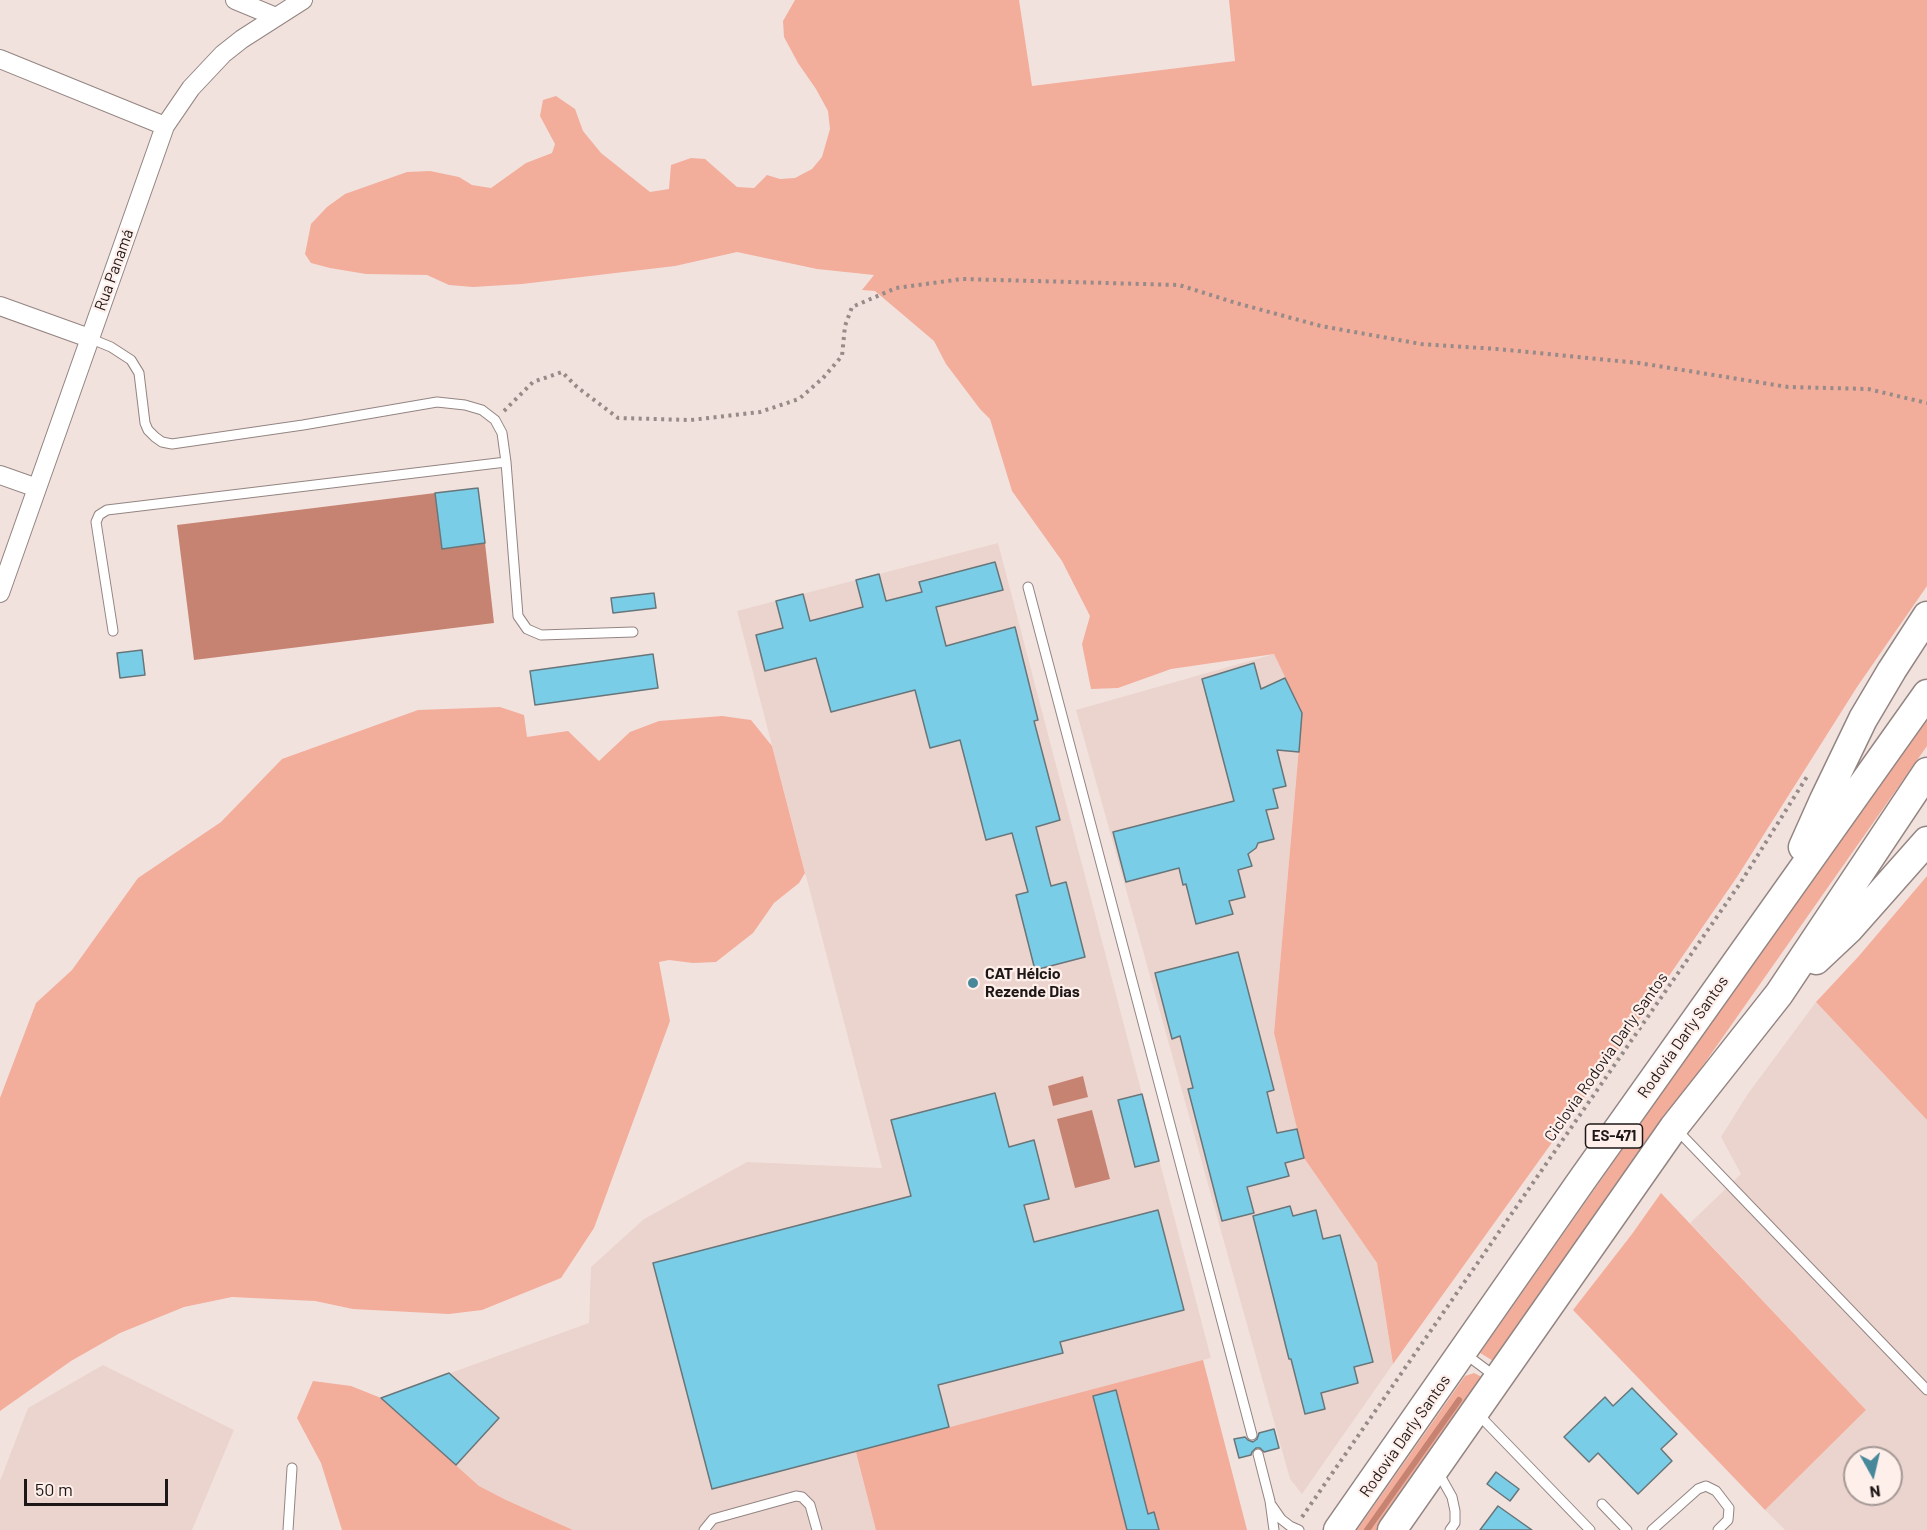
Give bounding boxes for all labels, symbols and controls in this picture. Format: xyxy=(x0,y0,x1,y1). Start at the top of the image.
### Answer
street label: Rua Panamá xyxy=(90,227,138,313)
place label: CAT Hélcio Rezende Dias xyxy=(985,964,1080,1002)
street label: Ciclovia Rodovia Darly Santos xyxy=(1540,969,1672,1145)
street label: Rodovia Darly Santos xyxy=(1634,972,1732,1102)
marker: CAT Hélcio Rezende Dias xyxy=(966,976,980,990)
road number: ES-471 xyxy=(1586,1124,1642,1148)
street label: Rodovia Darly Santos xyxy=(1356,1371,1454,1501)
north arrow xyxy=(1843,1446,1903,1506)
scale bar xyxy=(27,1467,171,1505)
text: 50 m xyxy=(35,1478,73,1500)
text: N xyxy=(1869,1482,1882,1502)

